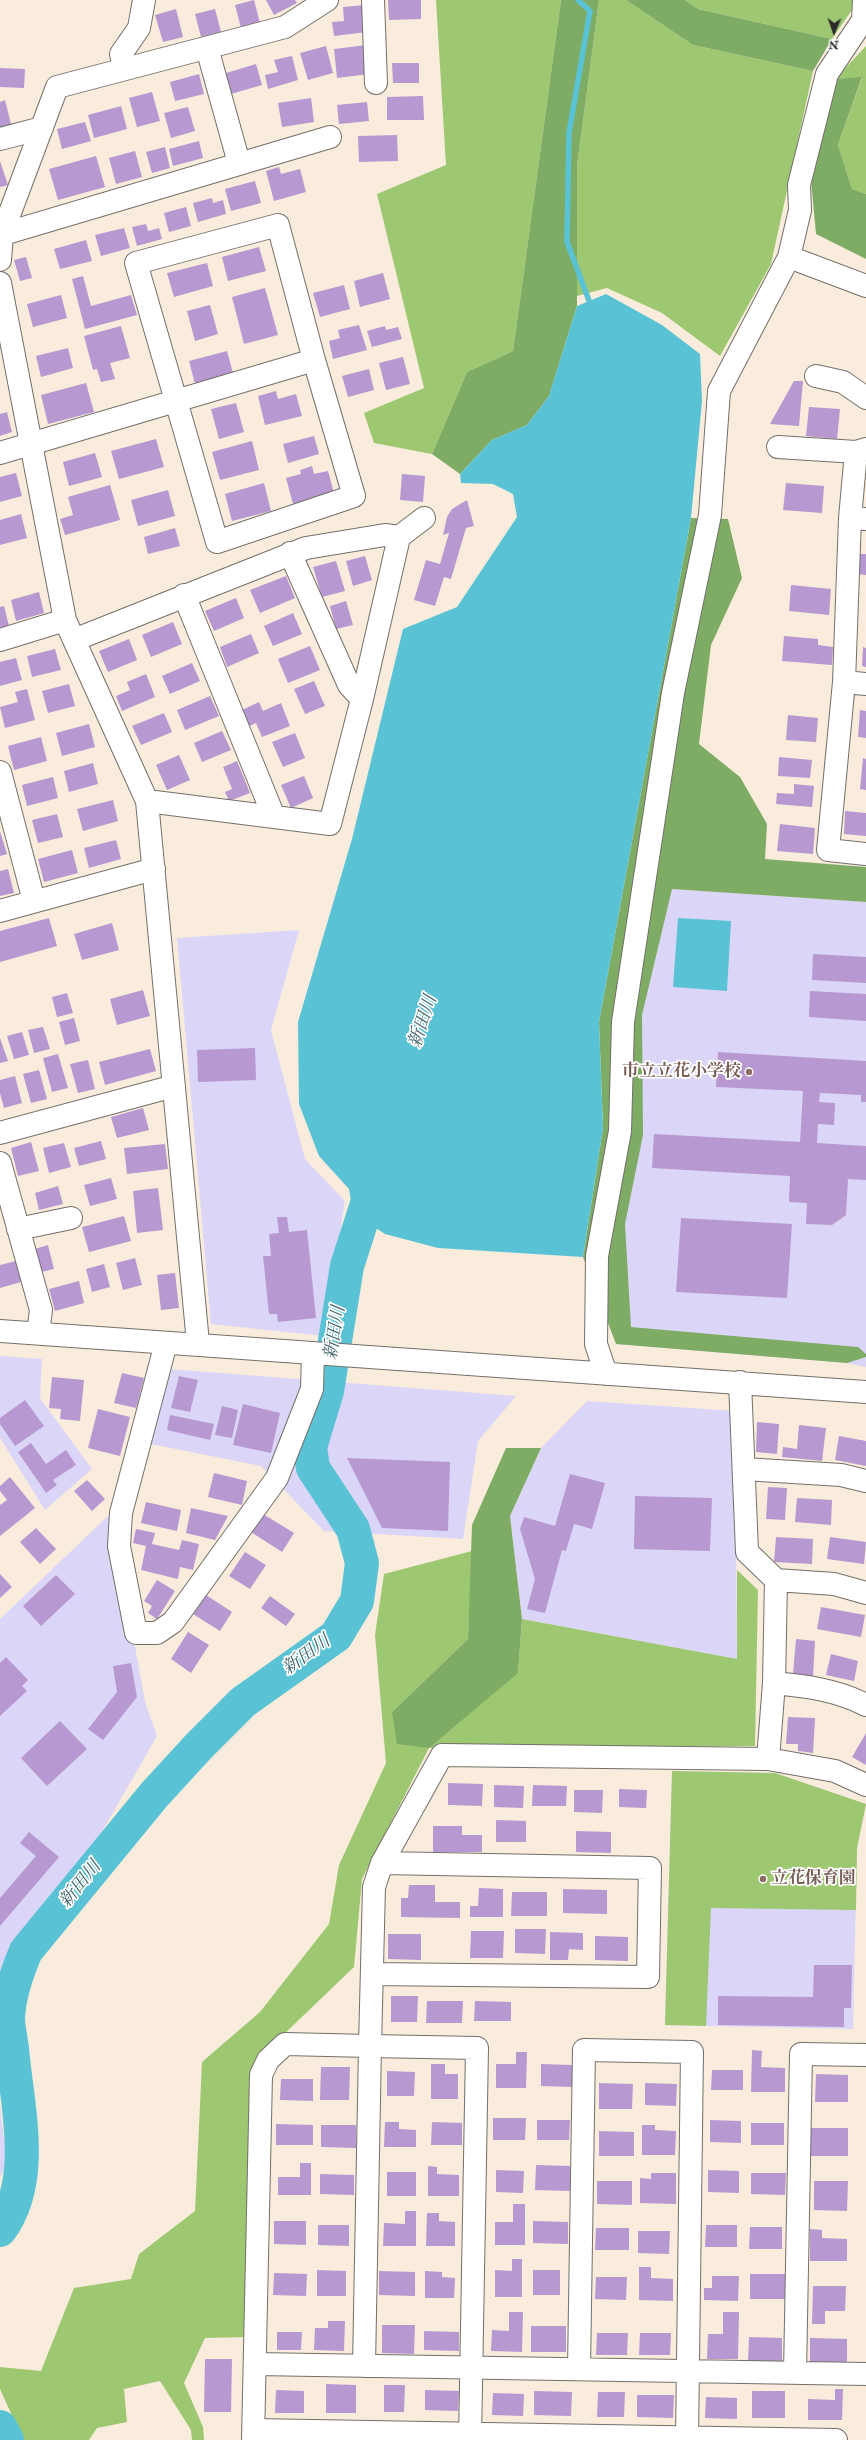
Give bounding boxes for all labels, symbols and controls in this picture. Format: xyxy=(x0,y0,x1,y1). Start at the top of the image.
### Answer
north arrow xyxy=(814,12,854,52)
text: N xyxy=(828,38,839,51)
water label: 新田川 xyxy=(405,993,443,1051)
place label: 市立立花小学校 xyxy=(622,1062,741,1082)
marker: 市立立花小学校 xyxy=(744,1067,754,1077)
water label: 新田川 xyxy=(321,1305,351,1361)
water label: 新田川 xyxy=(279,1631,335,1681)
water label: 新田川 xyxy=(56,1857,106,1913)
place label: 立花保育園 xyxy=(771,1869,856,1889)
marker: 立花保育園 xyxy=(758,1874,768,1884)

